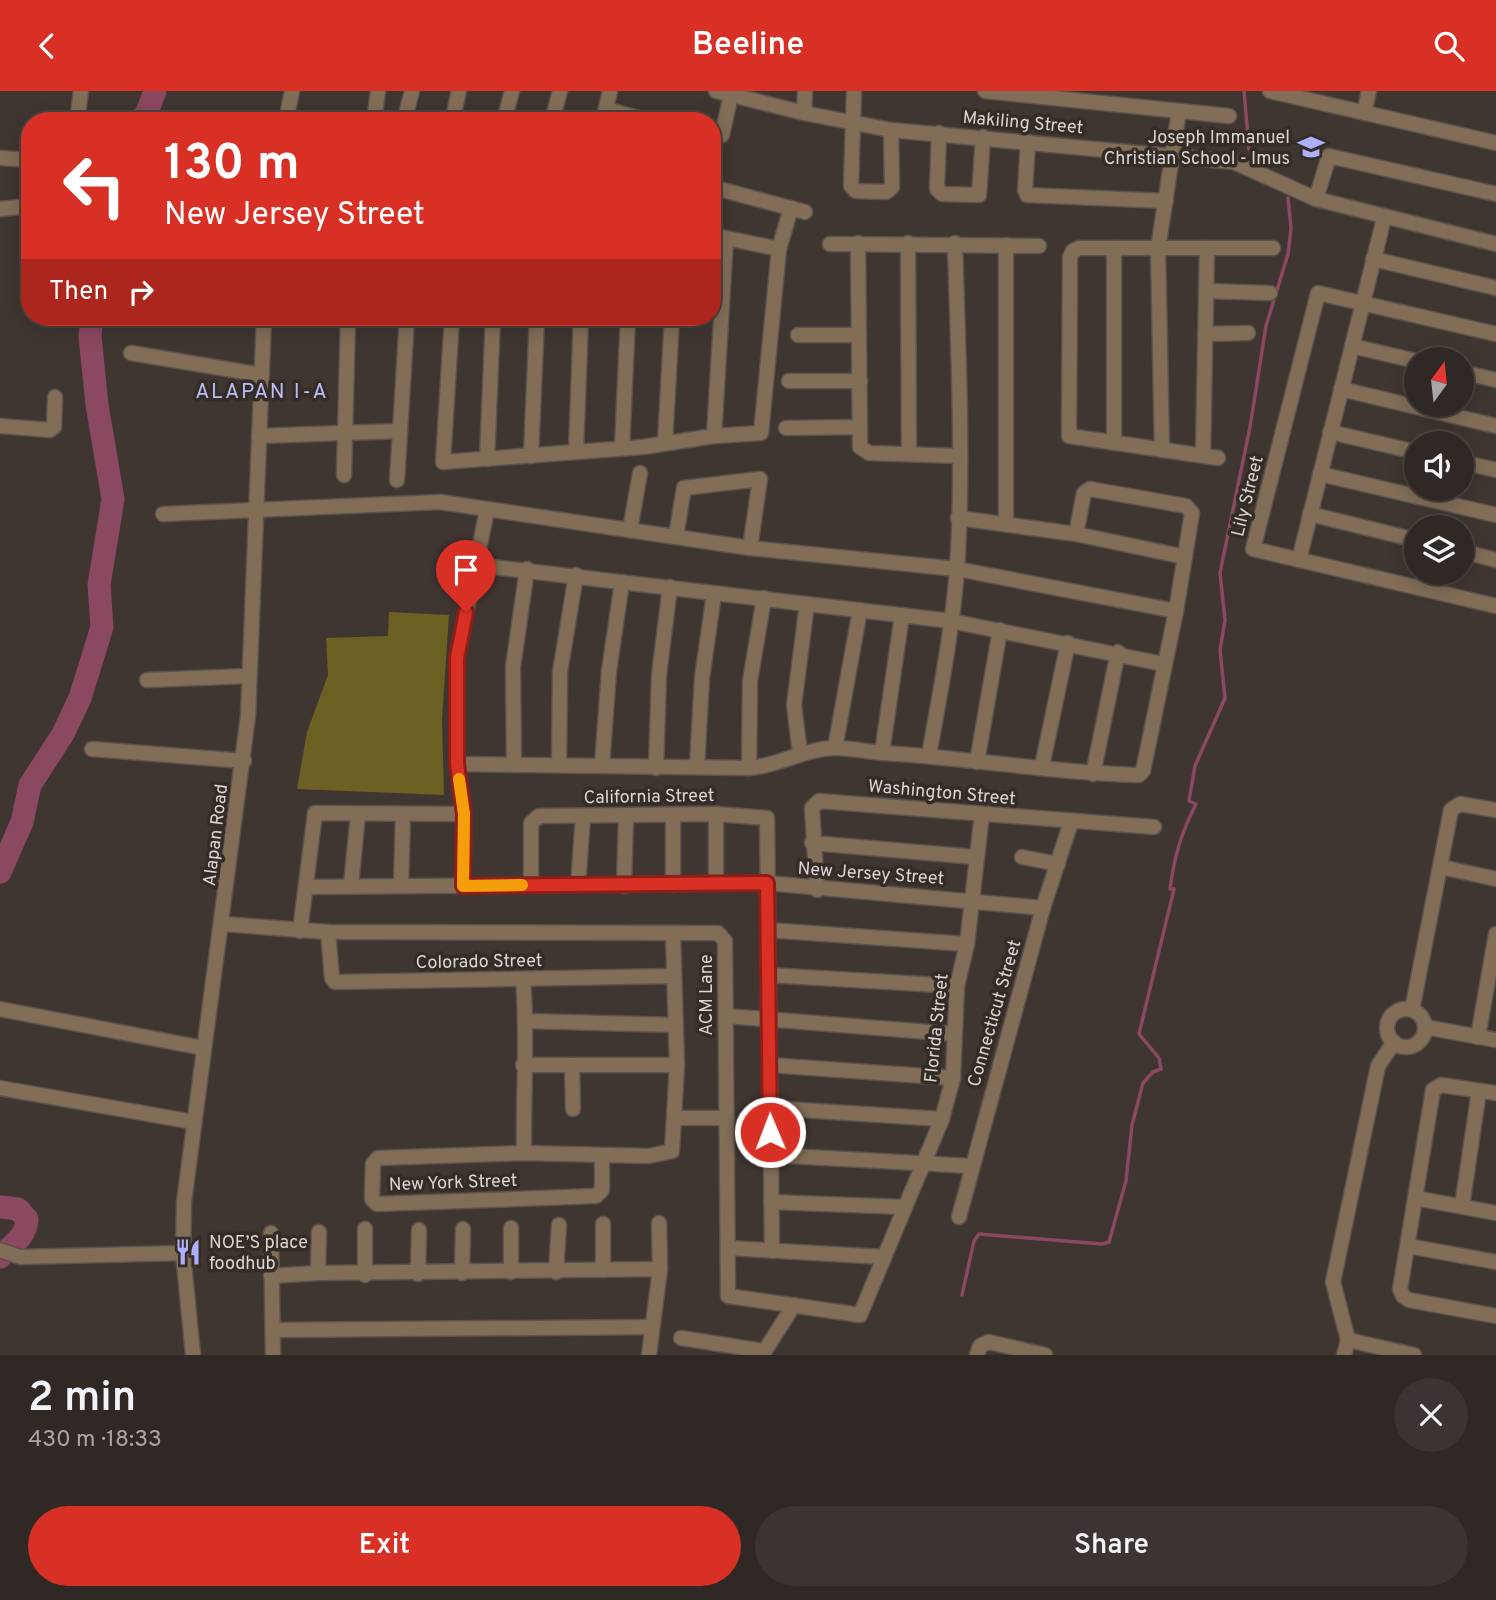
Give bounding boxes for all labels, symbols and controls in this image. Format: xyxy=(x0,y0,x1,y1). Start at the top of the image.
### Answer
text: Beeline xyxy=(692,26,804,66)
icon: back xyxy=(28,27,66,65)
icon: search xyxy=(1430,27,1468,65)
street label: Makiling Street xyxy=(962,107,1084,140)
place label: Joseph Immanuel Christian School - Imus xyxy=(1104,127,1290,171)
school or university icon: Joseph Immanuel Christian School - Imus xyxy=(1296,132,1326,162)
text: 130 m xyxy=(164,135,300,197)
icon: left xyxy=(49,140,140,231)
text: New Jersey Street xyxy=(164,196,425,236)
icon: right xyxy=(122,273,160,311)
text: Then xyxy=(49,276,108,309)
north arrow xyxy=(1404,347,1474,417)
map controls xyxy=(1404,347,1474,585)
district label: ALAPAN I-A xyxy=(195,379,329,406)
button: sound xyxy=(1404,431,1474,501)
street label: Lily Street xyxy=(1227,453,1270,539)
button: layers xyxy=(1404,515,1474,585)
pin xyxy=(436,540,496,612)
icon: arrive xyxy=(447,551,485,589)
street label: Washington Street xyxy=(867,776,1017,811)
street label: Alapan Road xyxy=(199,783,234,888)
street label: California Street xyxy=(583,785,715,810)
street label: New Jersey Street xyxy=(797,858,945,891)
street label: Connecticut Street xyxy=(963,937,1027,1090)
street label: Colorado Street xyxy=(415,950,543,975)
street label: ACM Lane xyxy=(696,954,719,1036)
street label: Florida Street xyxy=(920,972,955,1084)
position arrow xyxy=(733,1095,807,1169)
street label: New York Street xyxy=(388,1170,518,1197)
place label: NOE’S place foodhub xyxy=(209,1232,308,1276)
restaurant icon: NOE’S place foodhub xyxy=(173,1237,203,1267)
text: 2 min xyxy=(28,1373,136,1426)
button: close xyxy=(1394,1378,1468,1452)
text: 430 m · 18:33 xyxy=(28,1426,162,1455)
button: Exit xyxy=(28,1506,741,1586)
button: Share xyxy=(755,1506,1468,1586)

